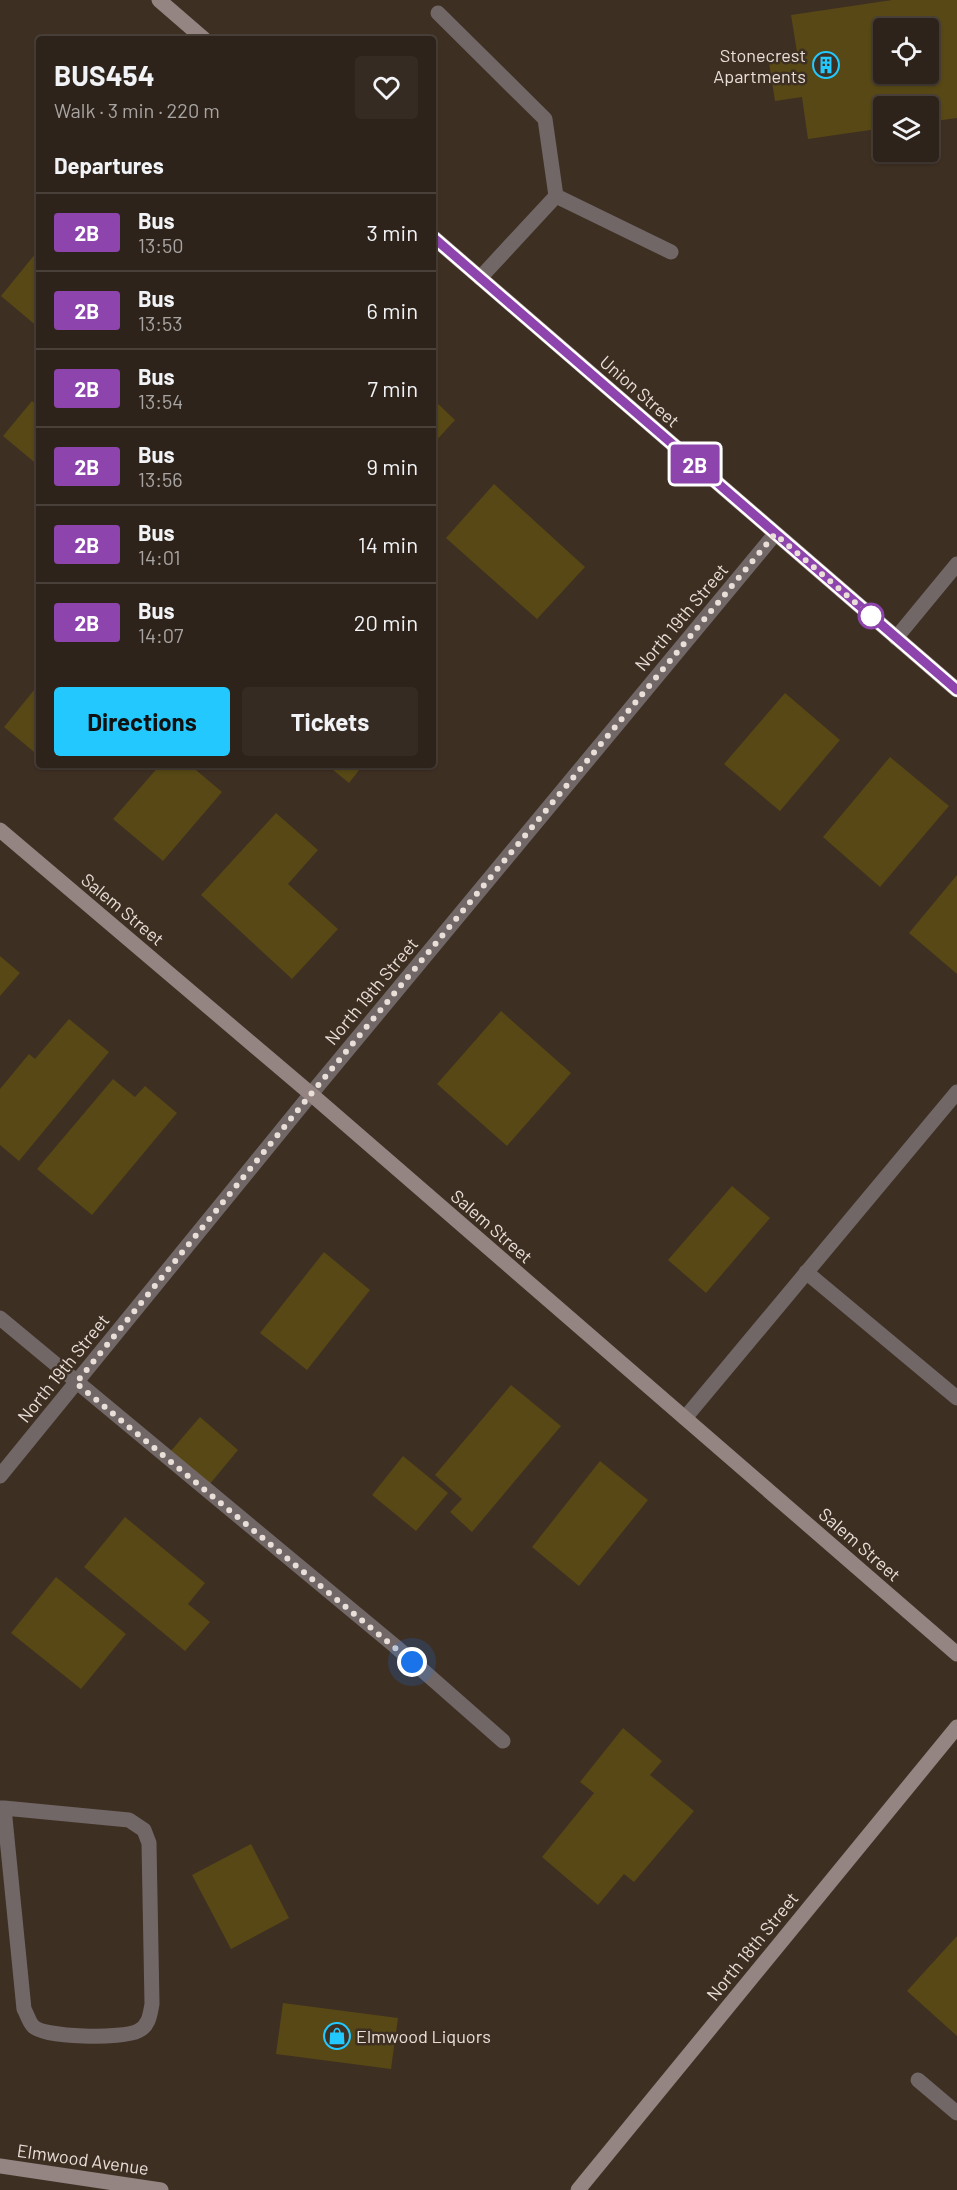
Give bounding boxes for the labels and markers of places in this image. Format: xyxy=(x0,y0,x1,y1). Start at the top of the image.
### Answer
place label: Stonecrest Apartments xyxy=(713,44,806,87)
building icon: Stonecrest Apartments xyxy=(811,50,841,80)
unlabelled marker xyxy=(858,603,884,629)
shop icon: Elmwood Liquors xyxy=(322,2021,352,2051)
place label: Elmwood Liquors xyxy=(356,2025,491,2047)

